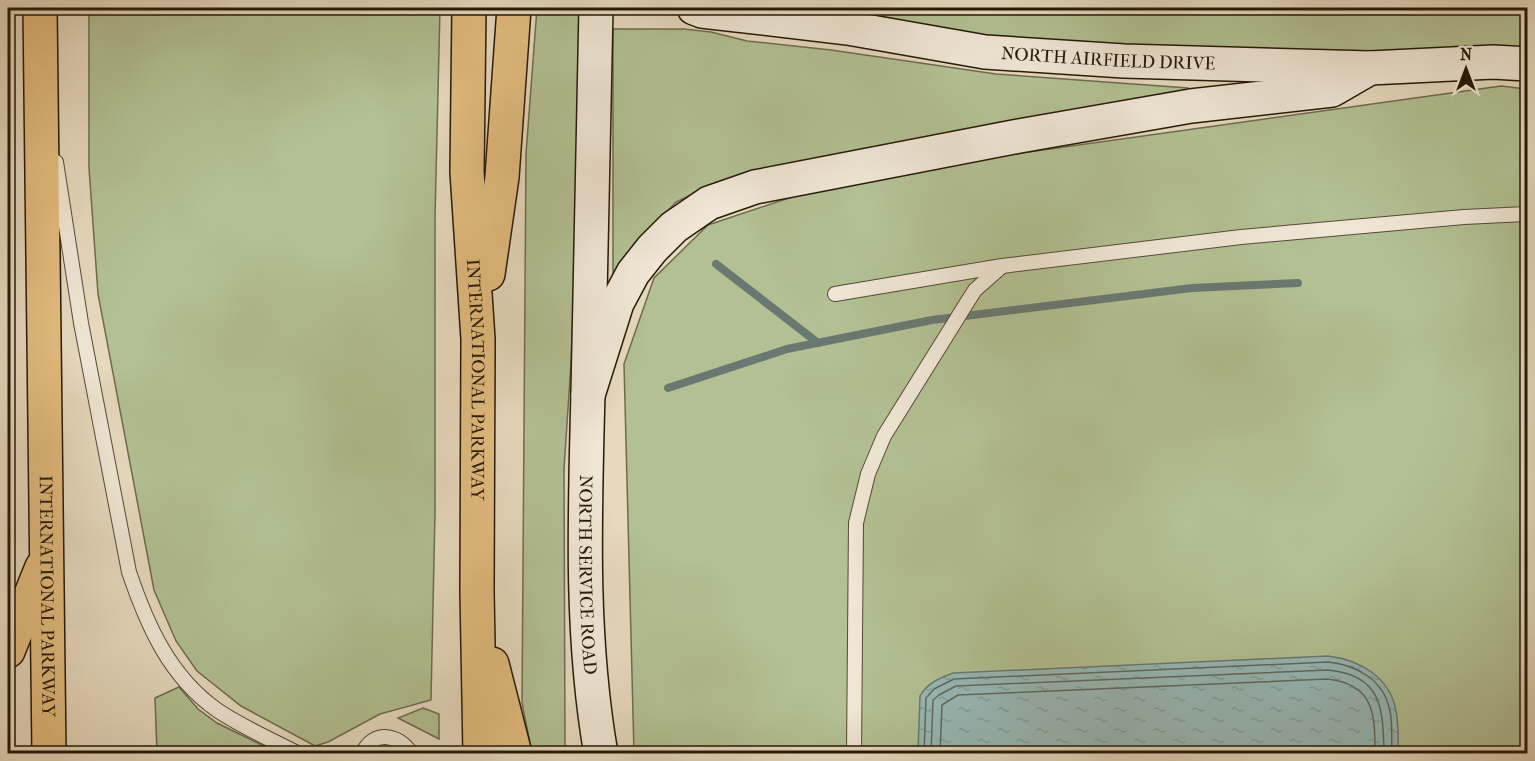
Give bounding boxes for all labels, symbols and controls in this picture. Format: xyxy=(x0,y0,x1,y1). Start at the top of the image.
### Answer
north arrow xyxy=(1436,39,1496,99)
street label: NORTH AIRFIELD DRIVE xyxy=(1000,43,1216,74)
text: N xyxy=(1460,45,1473,64)
street label: INTERNATIONAL PARKWAY xyxy=(462,258,489,501)
street label: INTERNATIONAL PARKWAY xyxy=(35,475,59,718)
street label: NORTH SERVICE ROAD xyxy=(575,475,601,676)

